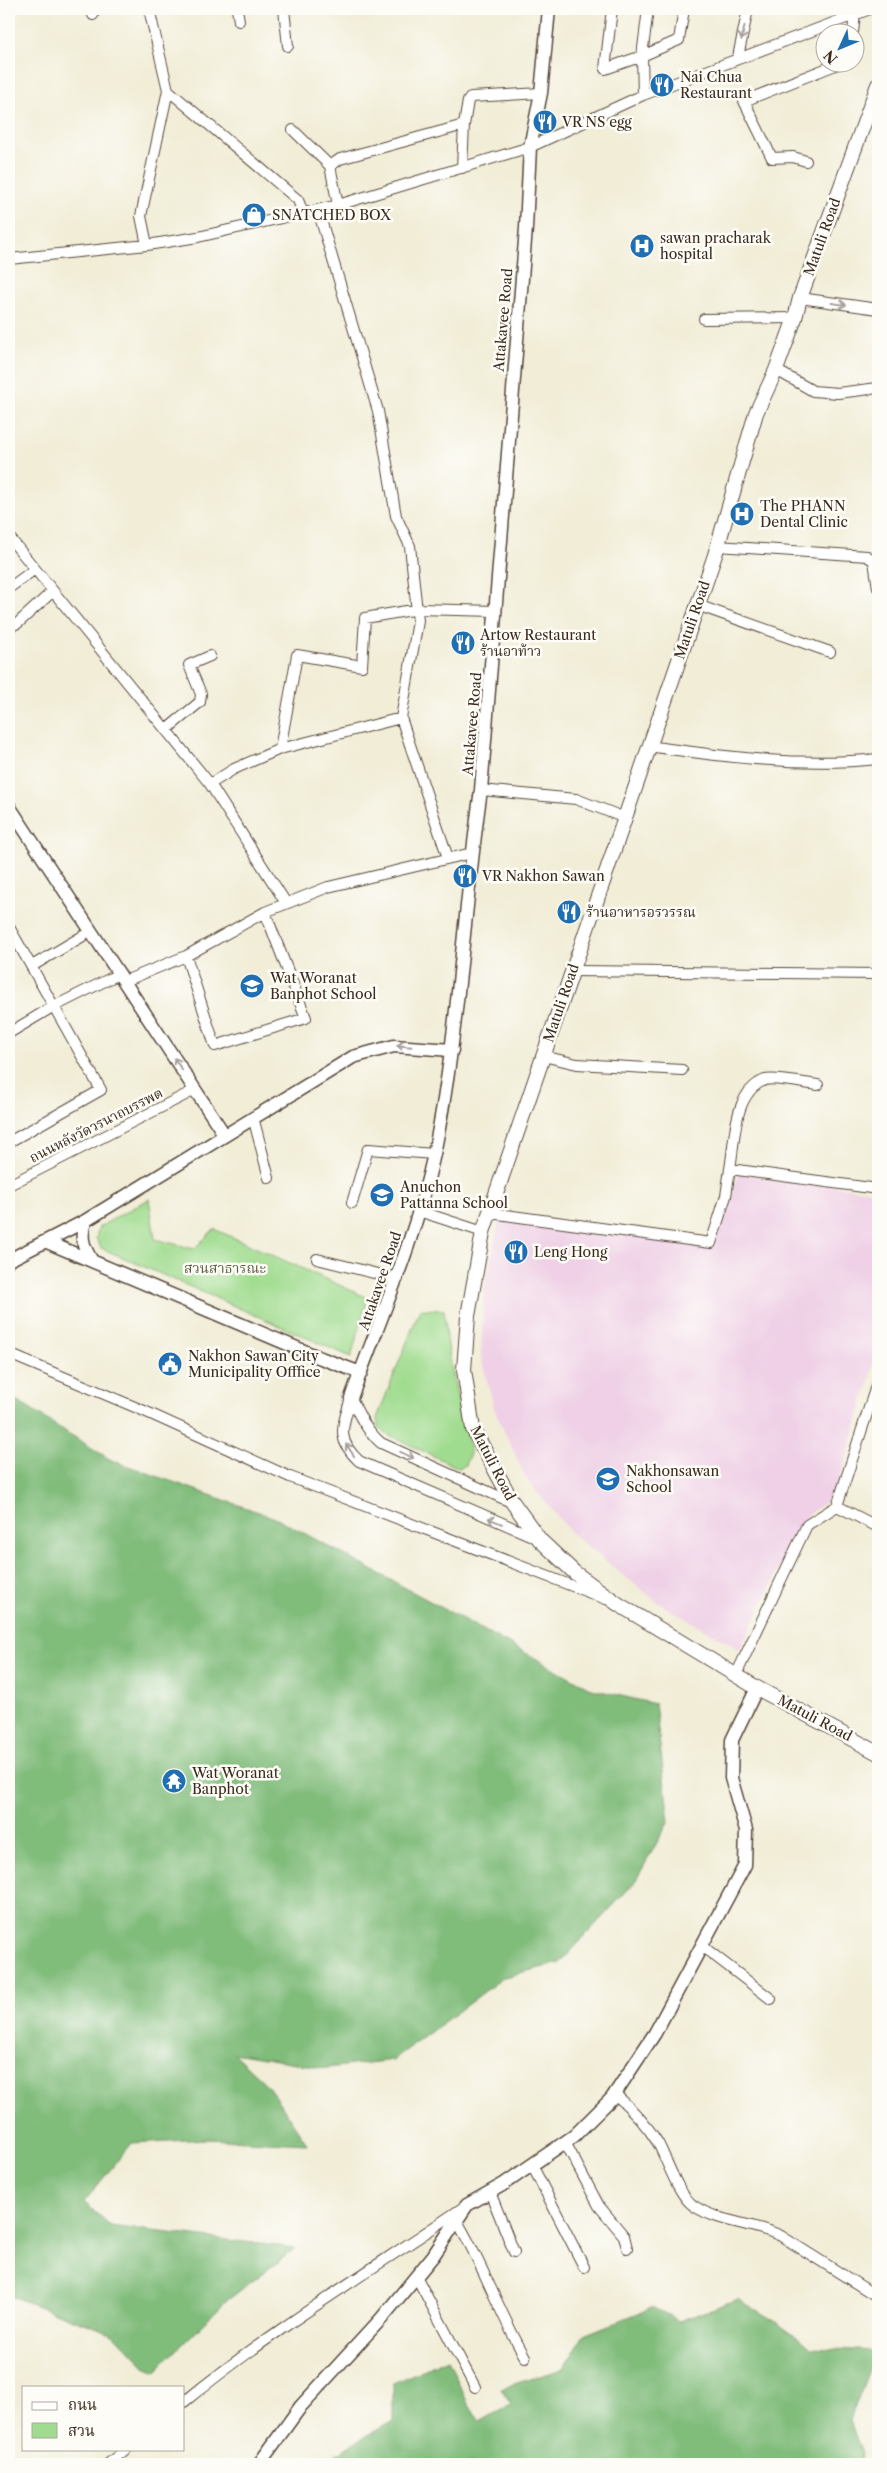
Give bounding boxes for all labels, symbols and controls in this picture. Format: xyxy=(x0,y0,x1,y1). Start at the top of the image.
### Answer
north arrow xyxy=(814,22,864,72)
one-way arrow xyxy=(738,25,747,41)
text: N xyxy=(820,46,841,68)
place label: Nai Chua Restaurant xyxy=(680,68,752,102)
restaurant icon: Nai Chua Restaurant xyxy=(649,72,675,98)
restaurant icon: VR NS egg xyxy=(532,109,558,135)
place label: VR NS egg xyxy=(561,113,632,131)
street label: Matuli Road xyxy=(800,195,845,278)
shop icon: SNATCHED BOX xyxy=(241,202,267,228)
place label: SNATCHED BOX xyxy=(272,206,392,224)
place label: sawan pracharak hospital xyxy=(660,229,772,263)
hospital icon: sawan pracharak hospital xyxy=(629,233,655,259)
street label: Attakavee Road xyxy=(489,267,517,373)
one-way arrow xyxy=(831,299,847,309)
place label: The PHANN Dental Clinic xyxy=(760,497,848,531)
hospital icon: The PHANN Dental Clinic xyxy=(729,501,755,527)
street label: Matuli Road xyxy=(670,578,714,662)
place label: Artow Restaurant ร้านอาท้าว xyxy=(479,626,596,660)
restaurant icon: Artow Restaurant ร้านอาท้าว xyxy=(450,630,476,656)
street label: Attakavee Road xyxy=(458,671,486,777)
restaurant icon: VR Nakhon Sawan xyxy=(452,863,478,889)
place label: VR Nakhon Sawan xyxy=(481,867,605,885)
restaurant icon: ร้านอาหารอรวรรณ xyxy=(556,899,582,925)
place label: ร้านอาหารอรวรรณ xyxy=(586,903,696,921)
street label: Matuli Road xyxy=(539,961,583,1045)
place label: Wat Woranat Banphot School xyxy=(269,969,376,1003)
school or university icon: Wat Woranat Banphot School xyxy=(239,973,265,999)
one-way arrow xyxy=(396,1042,412,1051)
one-way arrow xyxy=(173,1057,183,1071)
street label: ถนนหลังวัดวรนาถบรรพต xyxy=(26,1084,166,1166)
place label: Anuchon Pattanna School xyxy=(399,1178,508,1212)
school or university icon: Anuchon Pattanna School xyxy=(369,1182,395,1208)
street label: Attakavee Road xyxy=(354,1229,406,1334)
restaurant icon: Leng Hong xyxy=(503,1239,529,1265)
place label: Leng Hong xyxy=(534,1243,608,1261)
park label: สวนสาธารณะ xyxy=(184,1259,266,1277)
place label: Nakhon Sawan City Municipality Offfice xyxy=(188,1347,321,1381)
public building icon: Nakhon Sawan City Municipality Offfice xyxy=(157,1351,183,1377)
street label: Matuli Road xyxy=(466,1422,520,1504)
one-way arrow xyxy=(345,1444,355,1458)
one-way arrow xyxy=(399,1451,414,1461)
place label: Nakhonsawan School xyxy=(626,1462,719,1496)
school or university icon: Nakhonsawan School xyxy=(595,1466,621,1492)
one-way arrow xyxy=(487,1516,503,1525)
street label: Matuli Road xyxy=(775,1691,856,1745)
place label: Wat Woranat Banphot xyxy=(191,1764,279,1798)
temple icon: Wat Woranat Banphot xyxy=(161,1768,187,1794)
legend xyxy=(22,2386,185,2450)
text: ถนน xyxy=(68,2395,97,2414)
text: สวน xyxy=(68,2421,95,2440)

